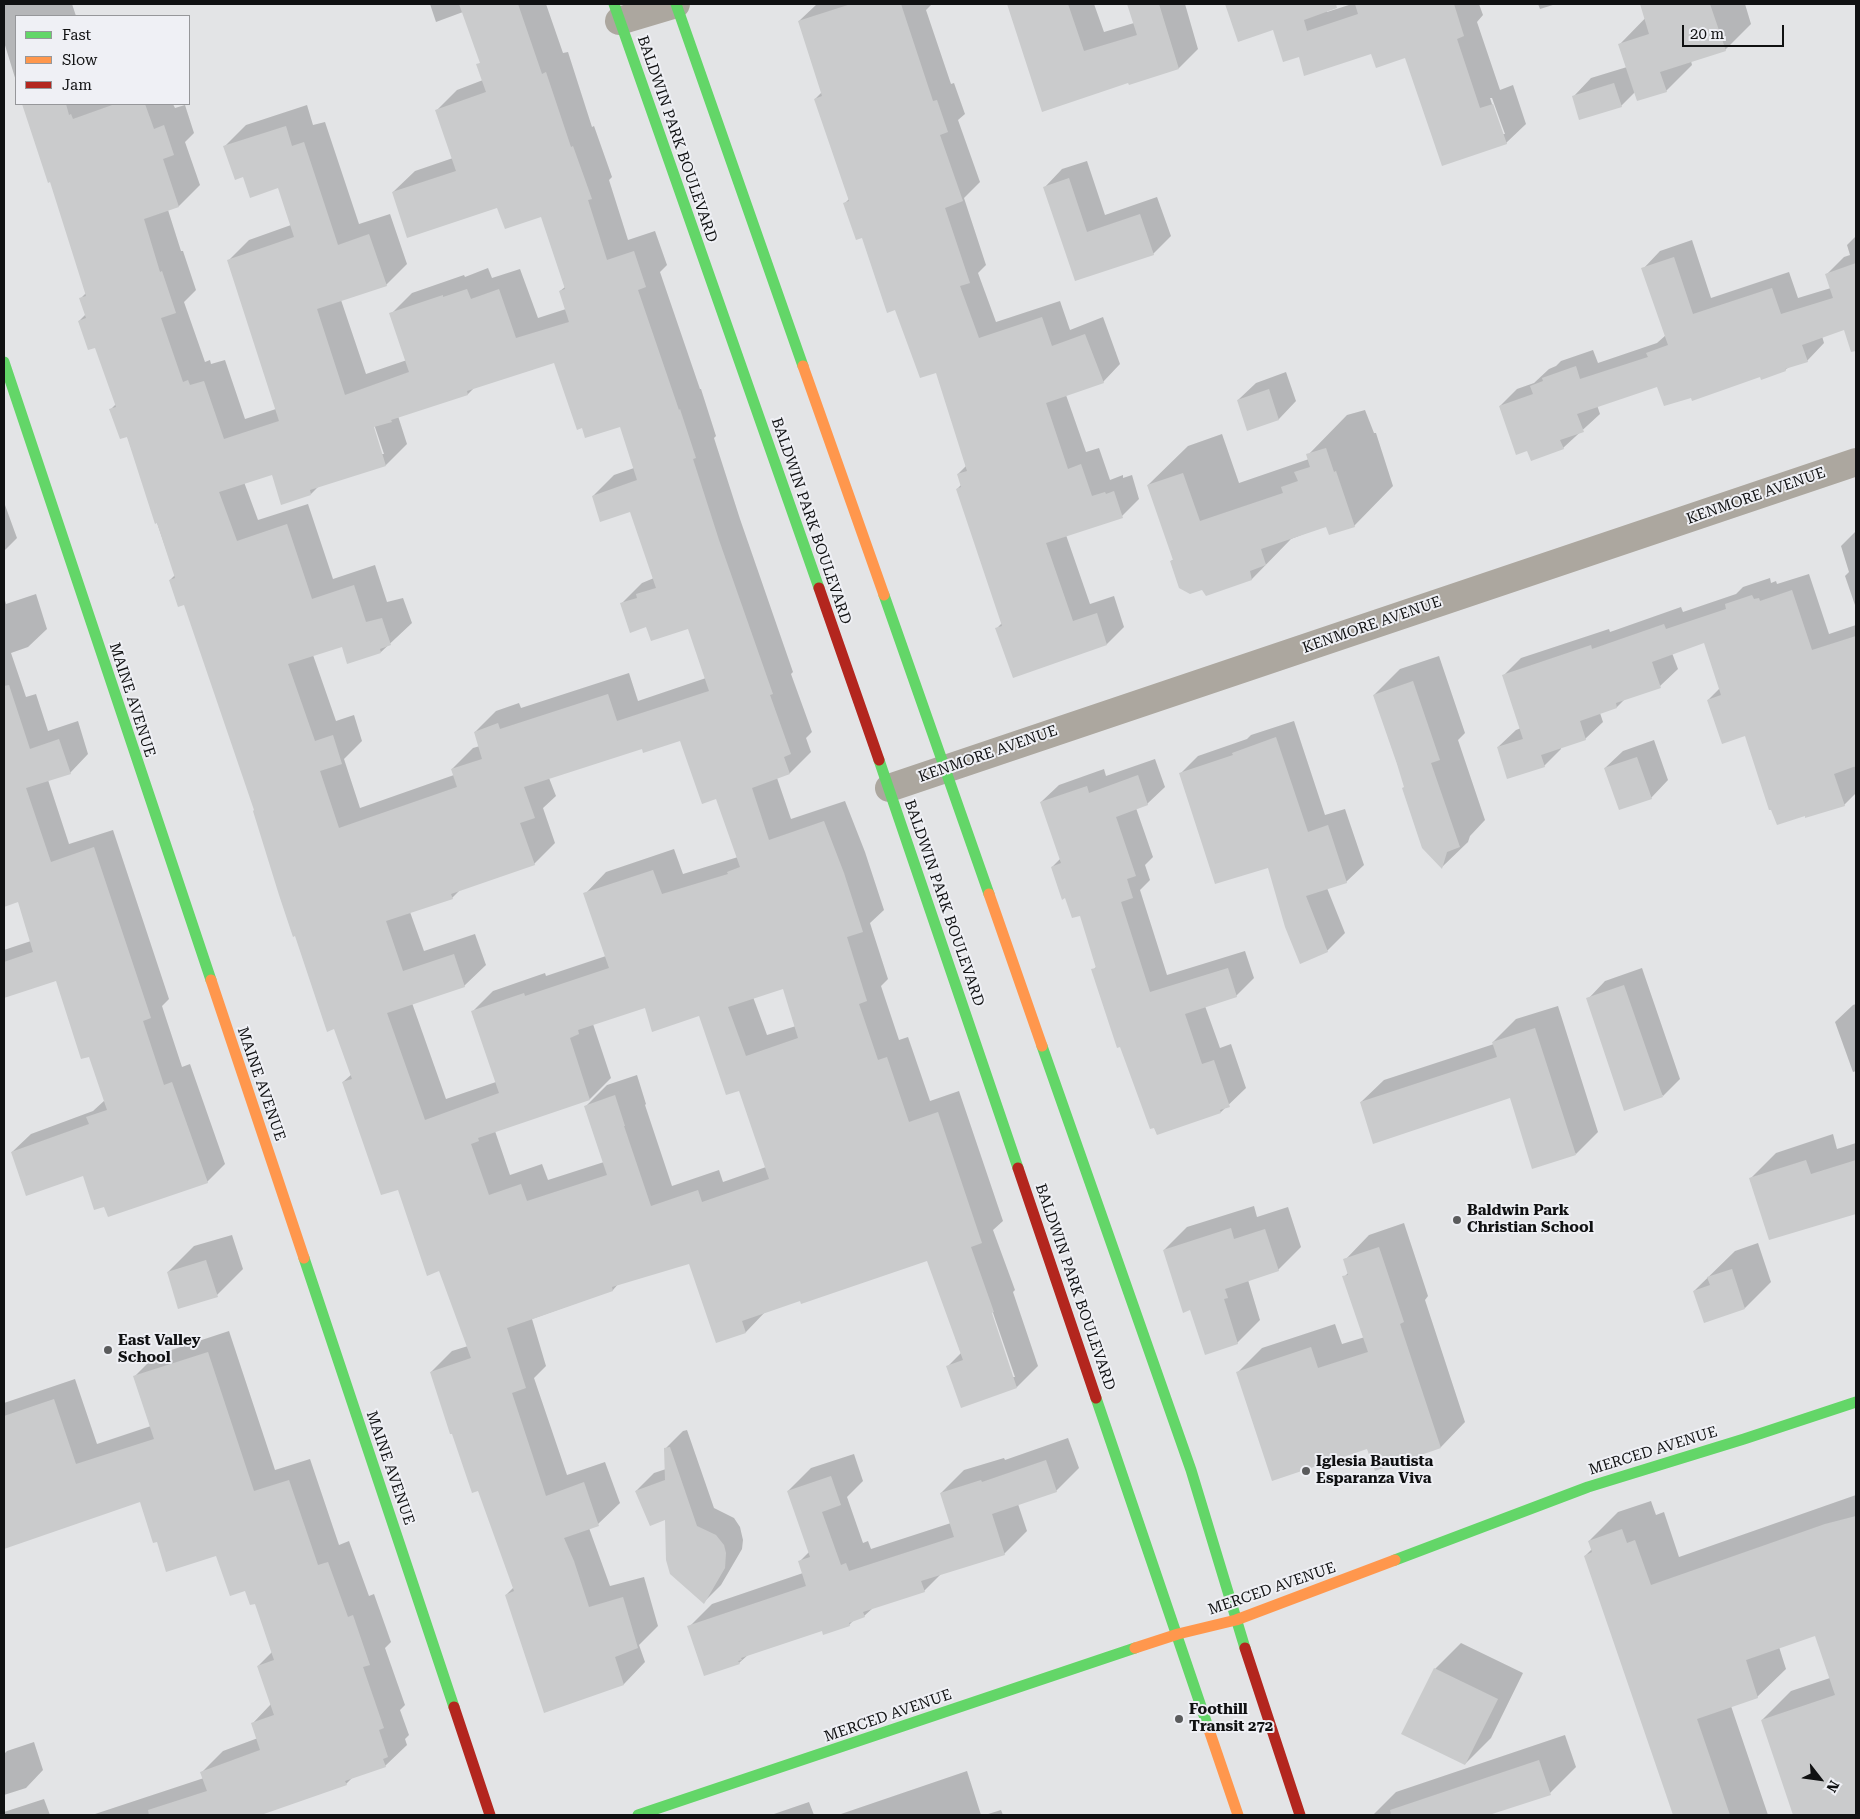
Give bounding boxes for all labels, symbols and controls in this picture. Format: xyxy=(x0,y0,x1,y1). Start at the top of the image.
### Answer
legend xyxy=(15,15,190,105)
scale bar xyxy=(1685,15,1788,47)
text: 20 m xyxy=(1690,25,1724,43)
text: Fast xyxy=(62,26,91,44)
street label: BALDWIN PARK BOULEVARD xyxy=(633,33,721,245)
text: Slow xyxy=(62,51,97,69)
text: Jam xyxy=(62,76,92,94)
street label: BALDWIN PARK BOULEVARD xyxy=(767,415,855,627)
street label: KENMORE AVENUE xyxy=(1684,464,1828,528)
street label: KENMORE AVENUE xyxy=(1300,593,1444,657)
street label: MAINE AVENUE xyxy=(105,641,159,759)
street label: KENMORE AVENUE xyxy=(916,722,1060,786)
street label: BALDWIN PARK BOULEVARD xyxy=(900,797,988,1009)
street label: MAINE AVENUE xyxy=(233,1025,289,1143)
street label: BALDWIN PARK BOULEVARD xyxy=(1031,1181,1119,1393)
place label: Baldwin Park Christian School xyxy=(1467,1202,1594,1237)
marker: Baldwin Park Christian School xyxy=(1451,1214,1463,1226)
place label: East Valley School xyxy=(118,1332,200,1367)
marker: East Valley School xyxy=(102,1344,114,1356)
street label: MAINE AVENUE xyxy=(362,1409,418,1527)
street label: MERCED AVENUE xyxy=(1587,1423,1719,1479)
place label: Iglesia Bautista Esparanza Viva xyxy=(1316,1453,1433,1488)
marker: Iglesia Bautista Esparanza Viva xyxy=(1300,1465,1312,1477)
street label: MERCED AVENUE xyxy=(1206,1559,1338,1619)
street label: MERCED AVENUE xyxy=(822,1686,954,1746)
place label: Foothill Transit 272 xyxy=(1189,1701,1273,1736)
marker: Foothill Transit 272 xyxy=(1173,1713,1185,1725)
north arrow xyxy=(1795,1754,1845,1804)
text: N xyxy=(1823,1778,1843,1795)

